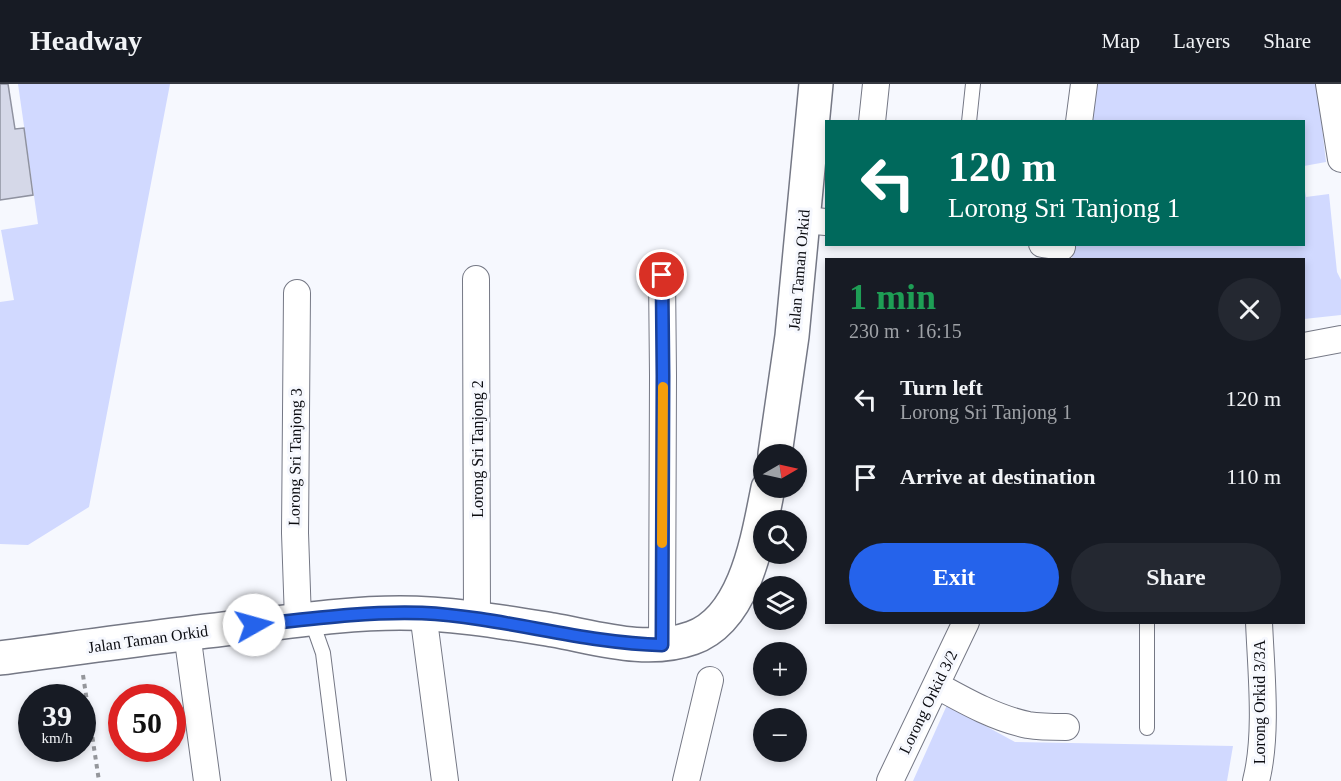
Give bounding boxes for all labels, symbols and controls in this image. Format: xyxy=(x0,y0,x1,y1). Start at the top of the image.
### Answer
text: Headway xyxy=(30,25,142,56)
text: Map xyxy=(1102,29,1140,53)
text: Layers xyxy=(1173,29,1230,53)
text: Share xyxy=(1263,29,1311,53)
icon: left xyxy=(849,144,927,222)
text: 120 m xyxy=(948,144,1057,190)
text: Lorong Sri Tanjong 1 xyxy=(948,193,1180,223)
street label: Jalan Taman Orkid xyxy=(785,209,813,331)
pin xyxy=(636,249,687,300)
icon: arrive xyxy=(645,258,678,291)
text: 1 min xyxy=(849,277,936,317)
button: close xyxy=(1218,278,1281,341)
text: 230 m · 16:15 xyxy=(849,320,962,342)
text: Turn left xyxy=(900,375,983,400)
street label: Lorong Sri Tanjong 2 xyxy=(469,380,487,518)
icon: left xyxy=(849,383,882,416)
text: 120 m xyxy=(1225,386,1281,411)
street label: Lorong Sri Tanjong 3 xyxy=(285,388,306,526)
text: Lorong Sri Tanjong 1 xyxy=(900,401,1072,423)
north arrow xyxy=(753,444,807,498)
map controls xyxy=(753,444,807,762)
icon: arrive xyxy=(849,461,882,494)
text: Arrive at destination xyxy=(900,464,1096,489)
text: 110 m xyxy=(1226,464,1281,489)
button: search xyxy=(753,510,807,564)
button: Exit xyxy=(849,543,1059,612)
button: Share xyxy=(1071,543,1281,612)
button: layers xyxy=(753,576,807,630)
position arrow xyxy=(222,593,286,657)
street label: Jalan Taman Orkid xyxy=(87,622,209,656)
street label: Lorong Orkid 3/3A xyxy=(1251,639,1269,764)
button: + xyxy=(753,642,807,696)
street label: Lorong Orkid 3/2 xyxy=(896,648,961,757)
speed limit sign: 50 xyxy=(108,684,186,762)
text: 39 xyxy=(42,699,72,732)
button: − xyxy=(753,708,807,762)
text: km/h xyxy=(42,730,72,746)

